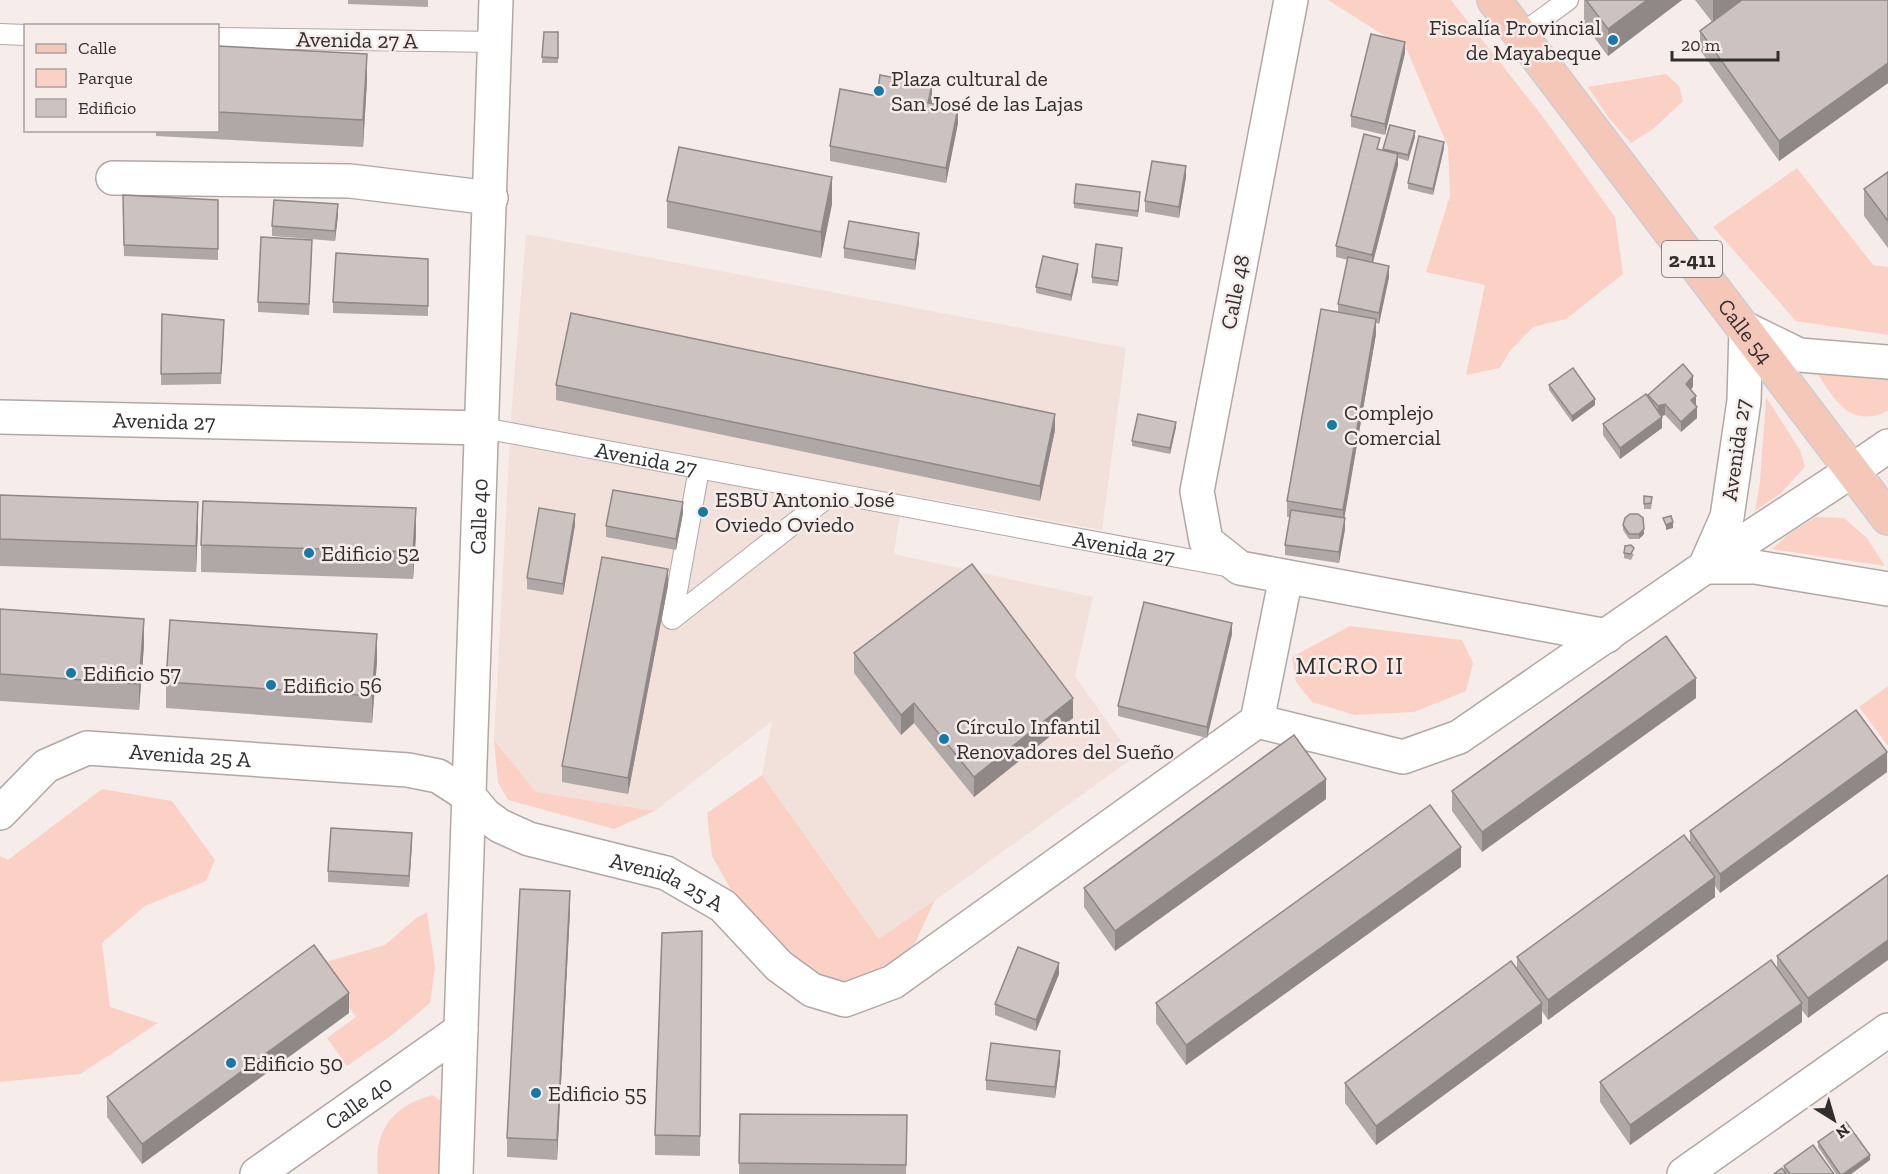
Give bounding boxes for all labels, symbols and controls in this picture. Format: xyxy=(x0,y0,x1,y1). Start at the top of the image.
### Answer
place label: Fiscalía Provincial de Mayabeque xyxy=(1429,14,1601,66)
legend xyxy=(24,24,219,132)
scale bar xyxy=(1672,24,1778,62)
street label: Avenida 27 A xyxy=(296,25,419,55)
marker: Fiscalía Provincial de Mayabeque xyxy=(1606,33,1620,47)
text: 20 m xyxy=(1681,34,1721,56)
text: Calle xyxy=(78,37,116,59)
place label: Plaza cultural de San José de las Lajas xyxy=(891,65,1083,117)
text: Parque xyxy=(78,67,133,89)
marker: Plaza cultural de San José de las Lajas xyxy=(872,84,886,98)
text: Edificio xyxy=(78,97,136,119)
road number: 2-411 xyxy=(1662,241,1722,277)
street label: Calle 48 xyxy=(1215,252,1255,332)
street label: Calle 54 xyxy=(1712,293,1779,369)
street label: Avenida 27 xyxy=(1715,397,1757,503)
place label: Complejo Comercial xyxy=(1344,399,1441,451)
street label: Avenida 27 xyxy=(112,406,216,435)
marker: Complejo Comercial xyxy=(1325,418,1339,432)
street label: Avenida 27 xyxy=(593,436,700,481)
street label: Calle 40 xyxy=(464,478,493,555)
place label: ESBU Antonio José Oviedo Oviedo xyxy=(715,486,895,538)
marker: ESBU Antonio José Oviedo Oviedo xyxy=(696,505,710,519)
street label: Avenida 27 xyxy=(1071,524,1178,570)
place label: Edificio 52 xyxy=(321,540,420,567)
marker: Edificio 52 xyxy=(302,546,316,560)
district label: MICRO II xyxy=(1295,651,1405,680)
place label: Edificio 57 xyxy=(83,660,182,687)
marker: Edificio 57 xyxy=(64,666,78,680)
place label: Edificio 56 xyxy=(283,672,382,699)
marker: Edificio 56 xyxy=(264,678,278,692)
place label: Círculo Infantil Renovadores del Sueño xyxy=(956,713,1174,765)
marker: Círculo Infantil Renovadores del Sueño xyxy=(937,732,951,746)
street label: Avenida 25 A xyxy=(128,737,253,773)
street label: Avenida 25 A xyxy=(607,846,730,918)
place label: Edificio 50 xyxy=(243,1050,343,1077)
marker: Edificio 50 xyxy=(224,1056,238,1070)
street label: Calle 40 xyxy=(319,1069,397,1136)
place label: Edificio 55 xyxy=(548,1080,647,1107)
marker: Edificio 55 xyxy=(529,1086,543,1100)
north arrow xyxy=(1804,1090,1864,1150)
text: N xyxy=(1832,1120,1853,1143)

